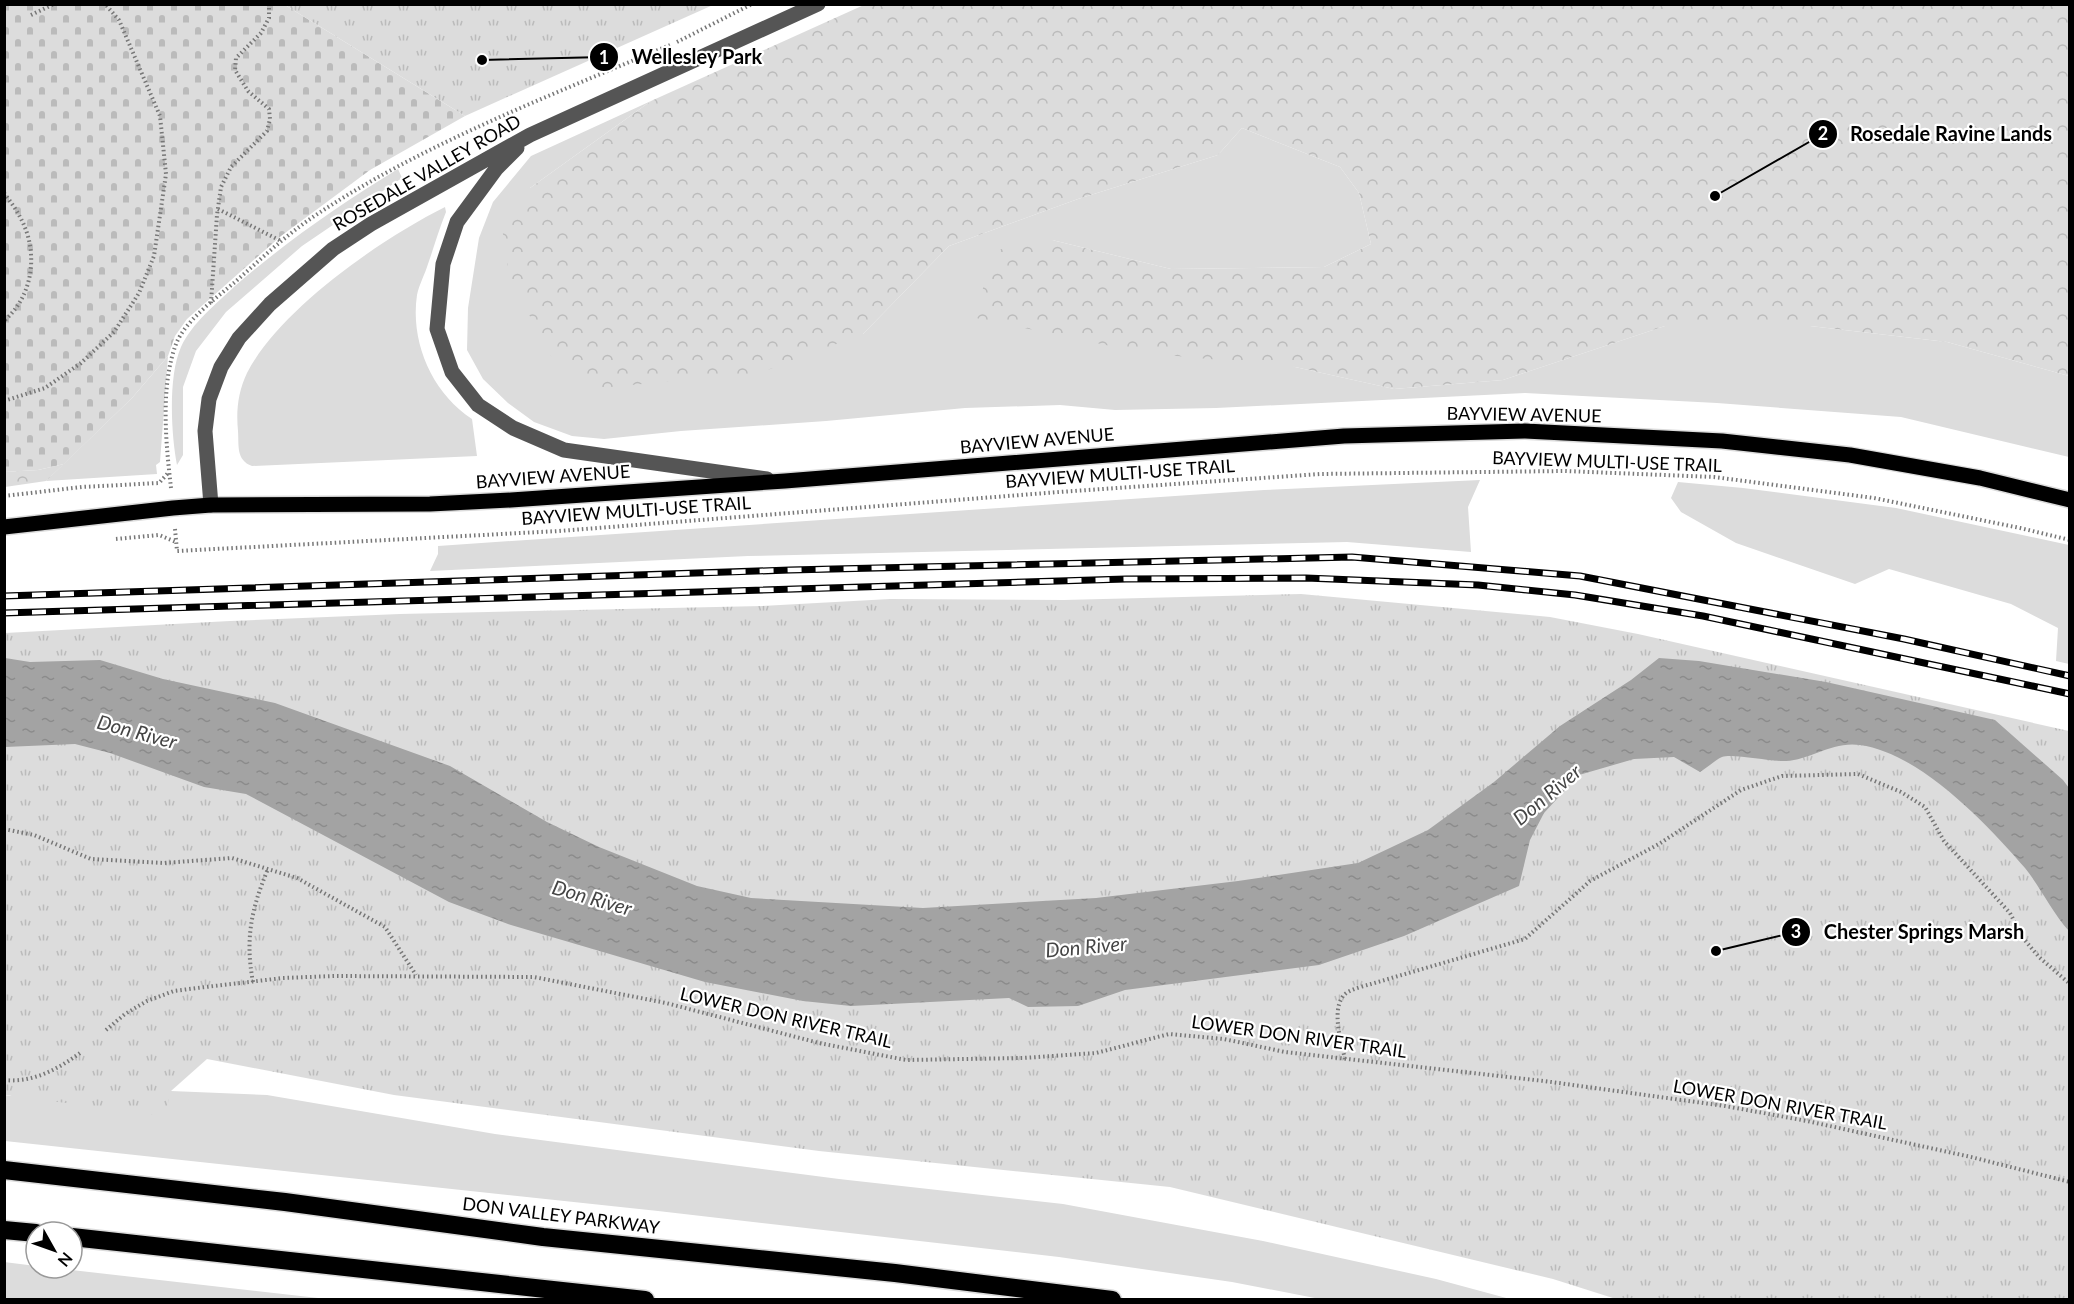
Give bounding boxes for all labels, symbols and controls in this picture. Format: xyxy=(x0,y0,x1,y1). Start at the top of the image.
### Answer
callout: Wellesley Park xyxy=(589,38,774,76)
text: Wellesley Park xyxy=(632,44,763,68)
text: 1 xyxy=(599,46,609,68)
street label: ROSEDALE VALLEY ROAD xyxy=(329,109,524,235)
callout: Rosedale Ravine Lands xyxy=(1808,115,2064,153)
text: Rosedale Ravine Lands xyxy=(1850,121,2052,145)
text: 2 xyxy=(1818,122,1828,144)
street label: BAYVIEW AVENUE xyxy=(1446,402,1602,426)
street label: BAYVIEW AVENUE xyxy=(959,422,1115,458)
street label: BAYVIEW MULTI-USE TRAIL xyxy=(1492,446,1722,476)
street label: BAYVIEW MULTI-USE TRAIL xyxy=(1004,454,1235,492)
street label: BAYVIEW AVENUE xyxy=(475,460,631,492)
street label: BAYVIEW MULTI-USE TRAIL xyxy=(520,491,751,529)
water label: Don River xyxy=(95,709,181,753)
water label: Don River xyxy=(1507,758,1586,830)
water label: Don River xyxy=(550,874,636,920)
callout: Chester Springs Marsh xyxy=(1781,913,2036,951)
text: Chester Springs Marsh xyxy=(1824,919,2024,943)
text: 3 xyxy=(1791,920,1801,942)
water label: Don River xyxy=(1044,930,1129,962)
street label: LOWER DON RIVER TRAIL xyxy=(678,982,894,1052)
street label: LOWER DON RIVER TRAIL xyxy=(1190,1010,1408,1062)
street label: LOWER DON RIVER TRAIL xyxy=(1671,1074,1889,1134)
street label: DON VALLEY PARKWAY xyxy=(461,1192,662,1238)
north arrow xyxy=(24,1220,84,1280)
text: N xyxy=(55,1249,77,1271)

